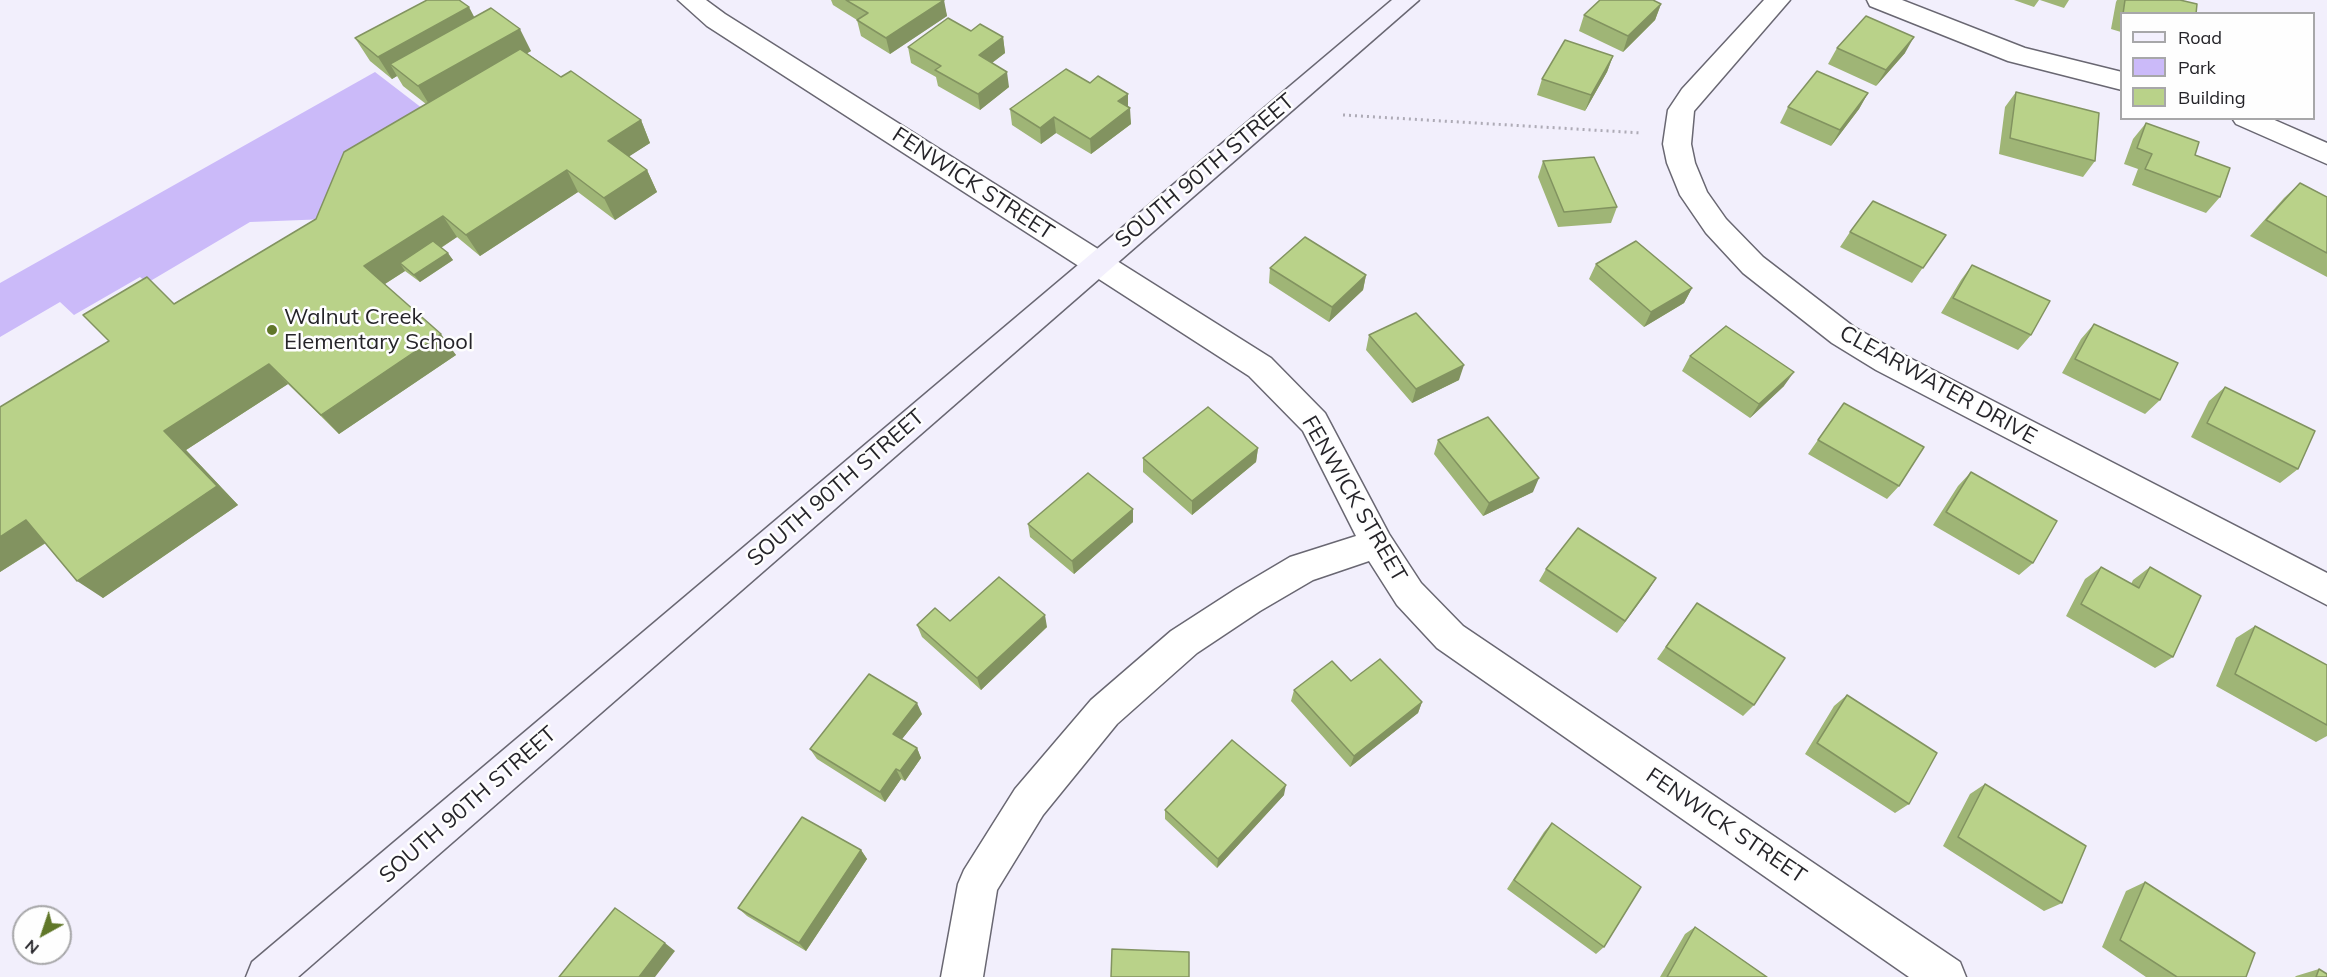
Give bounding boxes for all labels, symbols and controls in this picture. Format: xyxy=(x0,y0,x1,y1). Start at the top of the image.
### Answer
legend xyxy=(2120,12,2315,120)
text: Road xyxy=(2178,26,2222,49)
text: Park xyxy=(2178,56,2216,79)
text: Building xyxy=(2178,86,2246,109)
street label: SOUTH 90TH STREET xyxy=(1110,88,1300,254)
street label: FENWICK STREET xyxy=(887,122,1059,246)
place label: Walnut Creek Elementary School xyxy=(284,304,473,356)
street label: CLEARWATER DRIVE xyxy=(1835,320,2041,450)
marker: Walnut Creek Elementary School xyxy=(265,323,279,337)
street label: SOUTH 90TH STREET xyxy=(742,404,930,572)
street label: FENWICK STREET xyxy=(1296,411,1412,587)
street label: SOUTH 90TH STREET xyxy=(374,721,562,889)
street label: FENWICK STREET xyxy=(1641,763,1811,889)
north arrow xyxy=(12,905,72,965)
text: N xyxy=(21,936,43,959)

